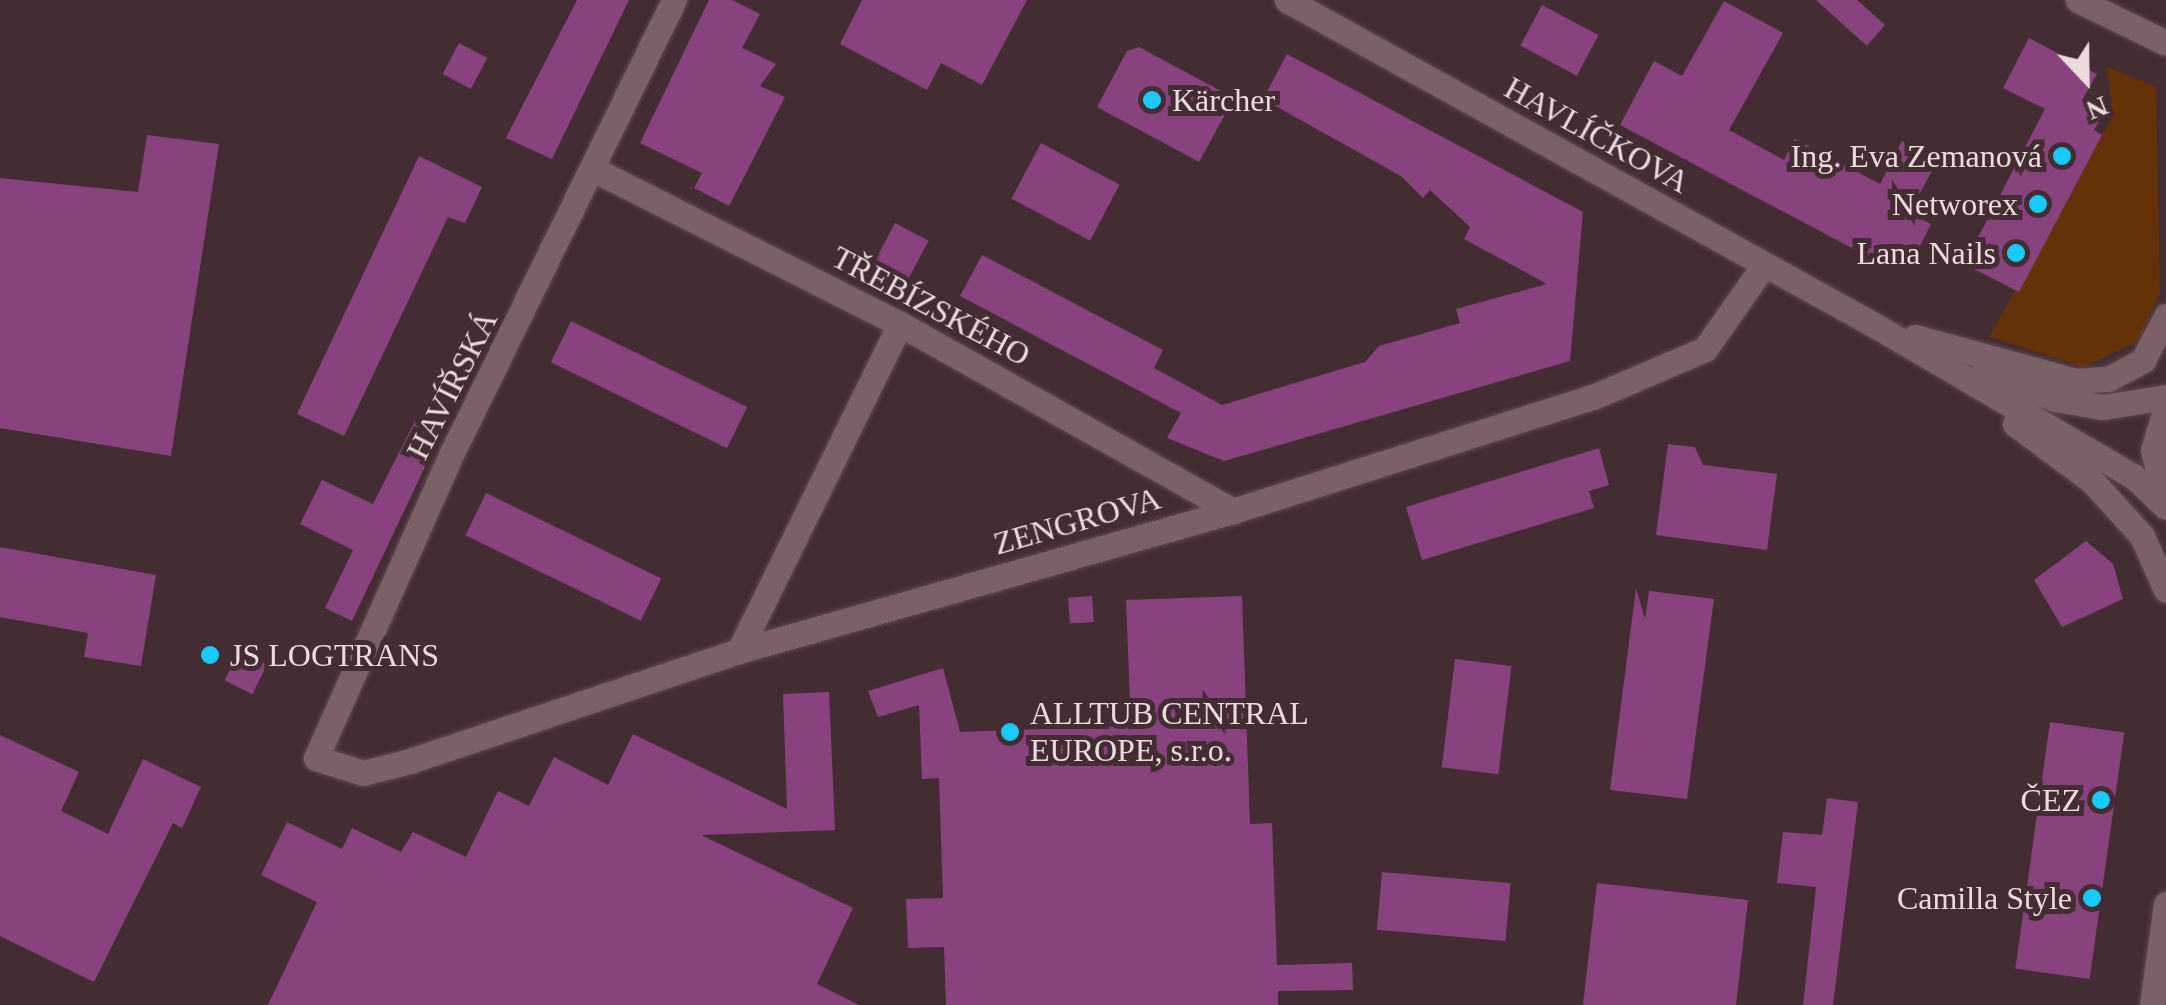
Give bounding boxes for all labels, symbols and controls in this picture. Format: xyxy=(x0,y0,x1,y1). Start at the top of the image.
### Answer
north arrow xyxy=(2036,30,2136,130)
street label: HAVLÍČKOVA xyxy=(1498,68,1696,202)
place label: Kärcher xyxy=(1172,81,1275,119)
marker: Kärcher xyxy=(1141,89,1163,111)
text: N xyxy=(2082,90,2113,126)
place label: Ing. Eva Zemanová xyxy=(1791,137,2042,175)
marker: Ing. Eva Zemanová xyxy=(2051,145,2073,167)
place label: Networex xyxy=(1892,185,2018,223)
marker: Networex xyxy=(2027,193,2049,215)
place label: Lana Nails xyxy=(1856,234,1996,272)
street label: TŘEBÍZSKÉHO xyxy=(825,238,1037,374)
marker: Lana Nails xyxy=(2005,242,2027,264)
street label: HAVÍŘSKÁ xyxy=(398,304,506,466)
street label: ZENGROVA xyxy=(989,479,1165,563)
place label: JS LOGTRANS xyxy=(230,636,439,674)
marker: JS LOGTRANS xyxy=(199,644,221,666)
place label: ALLTUB CENTRAL EUROPE, s.r.o. xyxy=(1030,695,1309,770)
marker: ALLTUB CENTRAL EUROPE, s.r.o. xyxy=(999,721,1021,743)
place label: ČEZ xyxy=(2021,781,2081,819)
marker: ČEZ xyxy=(2090,789,2112,811)
place label: Camilla Style xyxy=(1897,879,2072,917)
marker: Camilla Style xyxy=(2081,887,2103,909)

